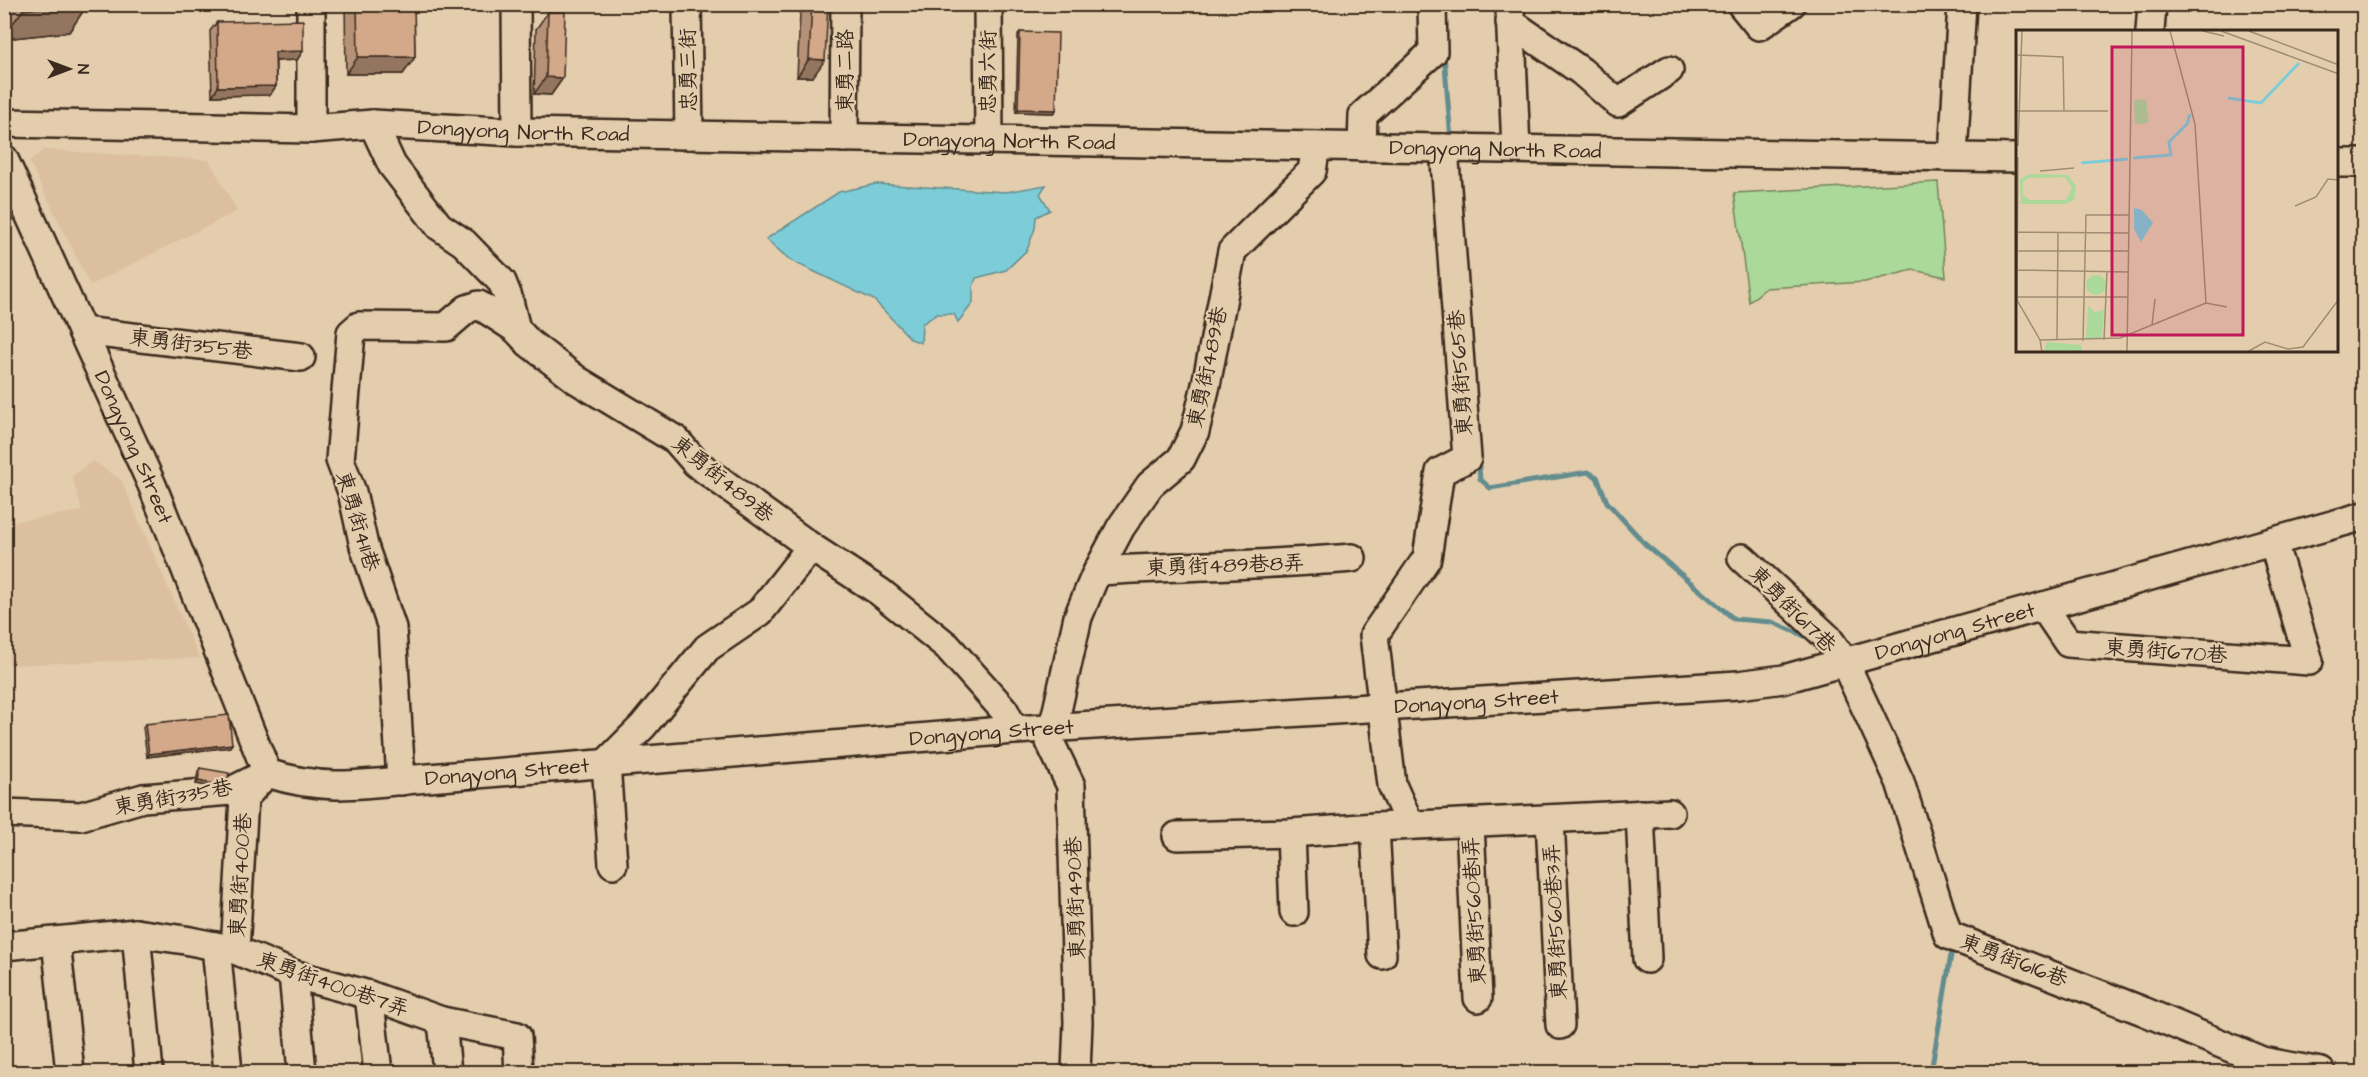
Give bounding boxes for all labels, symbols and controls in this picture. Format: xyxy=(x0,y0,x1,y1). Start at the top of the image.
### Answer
street label: 忠勇三街 xyxy=(673,28,704,112)
street label: 東勇二路 xyxy=(831,29,860,113)
street label: 忠勇六街 xyxy=(974,30,1003,114)
inset map xyxy=(2016,30,2338,352)
north arrow xyxy=(39,39,99,99)
text: N xyxy=(72,64,94,74)
street label: Dongyong North Road xyxy=(417,113,630,149)
street label: Dongyong North Road xyxy=(903,125,1116,157)
street label: Dongyong North Road xyxy=(1389,133,1602,166)
street label: 東勇街489巷 xyxy=(1180,304,1235,431)
street label: 東勇街565巷 xyxy=(1442,309,1479,437)
street label: 東勇街355巷 xyxy=(127,323,254,366)
street label: Dongyong Street xyxy=(87,366,180,528)
street label: 東勇街489巷 xyxy=(665,429,780,530)
street label: 東勇街411巷 xyxy=(329,467,387,575)
street label: 東勇街489巷8弄 xyxy=(1145,548,1305,583)
street label: 東勇街617巷 xyxy=(1743,559,1843,659)
street label: Dongyong Street xyxy=(1872,595,2039,668)
street label: 東勇街670巷 xyxy=(2103,633,2228,670)
street label: Dongyong Street xyxy=(1393,682,1560,721)
street label: Dongyong Street xyxy=(908,712,1075,754)
street label: Dongyong Street xyxy=(424,751,591,793)
street label: 東勇街335巷 xyxy=(111,773,235,822)
street label: 東勇街400巷 xyxy=(223,812,258,938)
street label: 東勇街490巷 xyxy=(1059,836,1092,960)
street label: 東勇街560巷1弄 xyxy=(1456,836,1493,986)
street label: 東勇街560巷3弄 xyxy=(1537,843,1574,1001)
street label: 東勇街616巷 xyxy=(1956,927,2072,994)
street label: 東勇街400巷7弄 xyxy=(253,945,413,1024)

